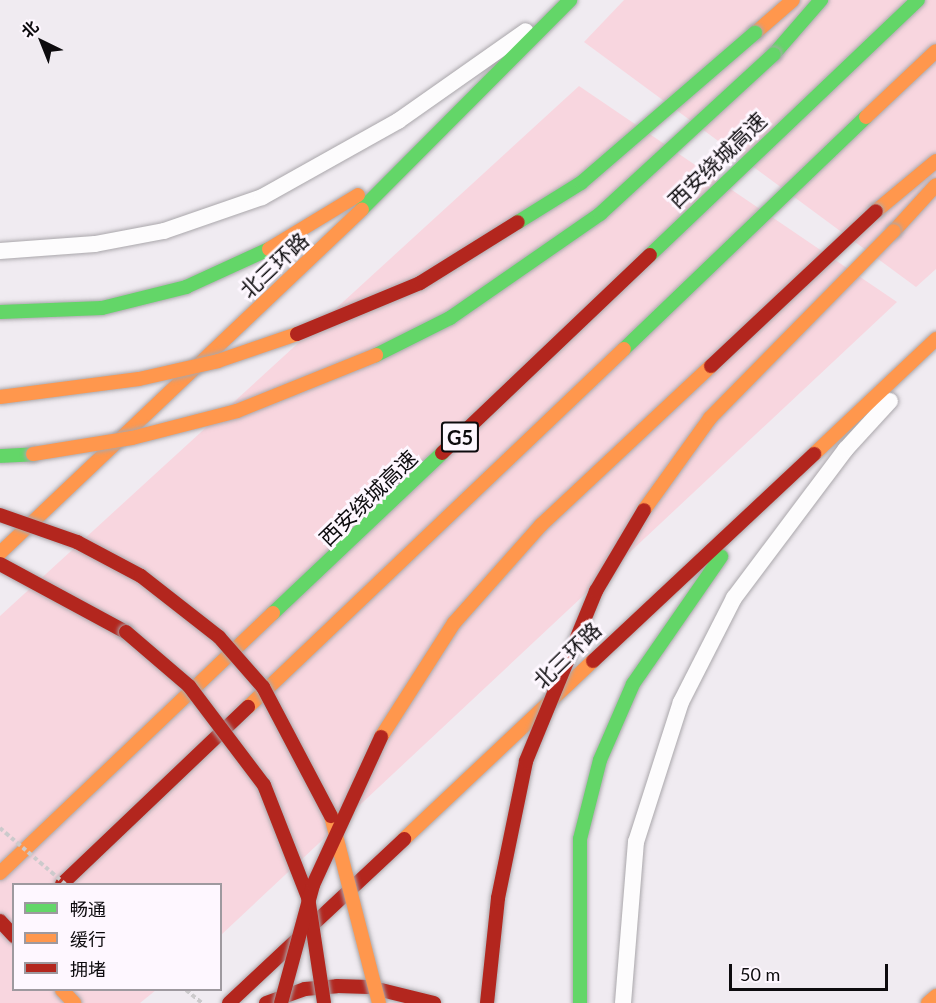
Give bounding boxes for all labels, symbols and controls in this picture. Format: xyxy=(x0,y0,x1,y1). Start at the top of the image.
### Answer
north arrow xyxy=(12,12,72,72)
text: 北 xyxy=(17,16,42,41)
street label: 西安绕城高速 xyxy=(663,107,771,213)
street label: 北三环路 xyxy=(235,227,313,303)
road number: G5 xyxy=(440,420,480,454)
street label: 西安绕城高速 xyxy=(314,445,422,551)
street label: 北三环路 xyxy=(528,617,606,693)
legend xyxy=(12,883,222,991)
text: 畅通 xyxy=(70,898,106,920)
text: 缓行 xyxy=(70,928,106,950)
scale bar xyxy=(732,952,891,990)
text: 拥堵 xyxy=(70,958,106,980)
text: 50 m xyxy=(740,963,780,985)

